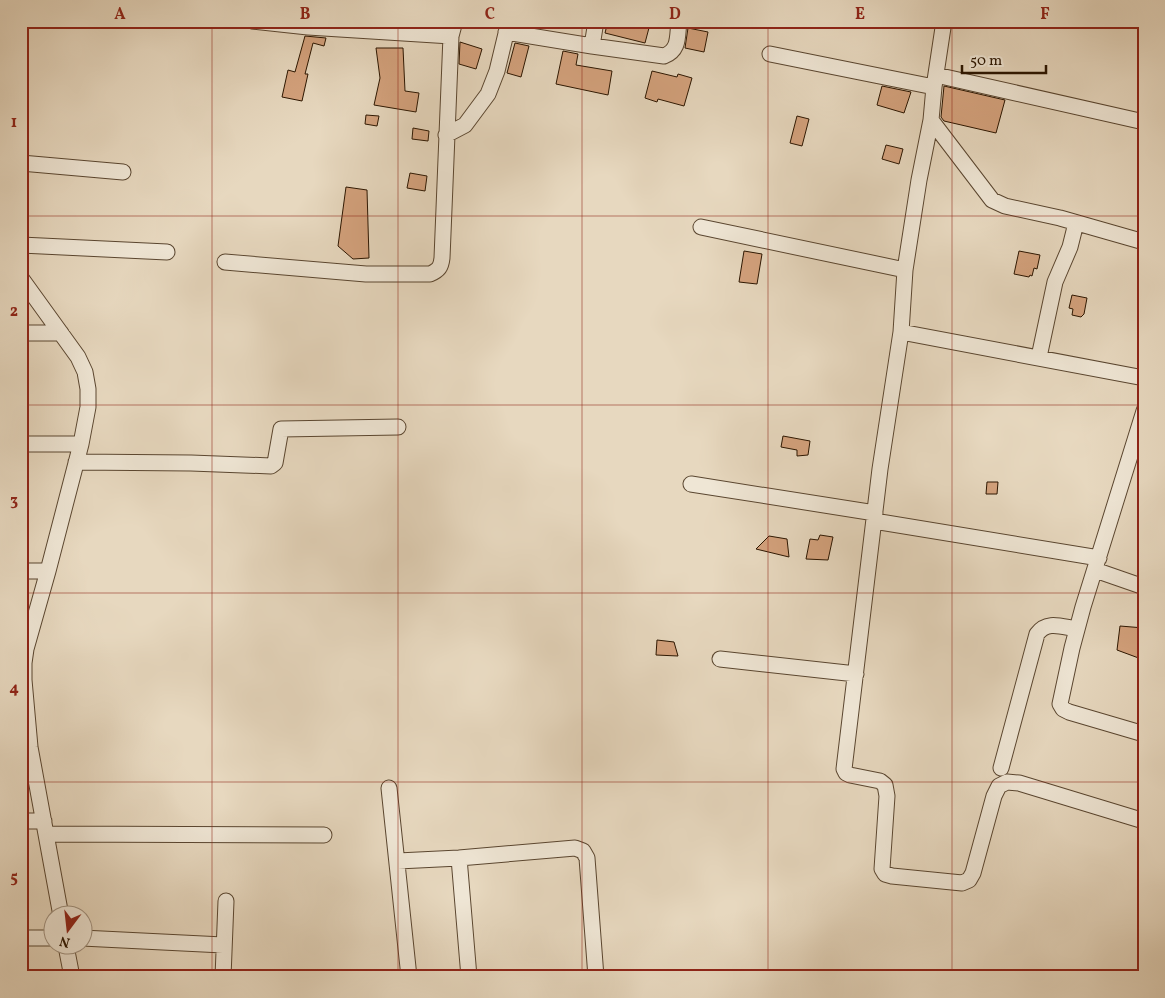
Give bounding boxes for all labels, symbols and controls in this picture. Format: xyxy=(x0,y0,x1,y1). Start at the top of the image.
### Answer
text: A xyxy=(114,4,126,26)
text: B xyxy=(300,4,311,26)
text: C xyxy=(485,4,495,26)
text: D xyxy=(669,4,681,26)
text: E xyxy=(855,4,865,26)
text: F xyxy=(1040,4,1050,26)
scale bar xyxy=(962,42,1046,74)
text: 50 m xyxy=(970,51,1002,72)
text: 1 xyxy=(11,112,17,134)
text: 2 xyxy=(10,301,18,323)
text: 3 xyxy=(10,490,18,512)
text: 4 xyxy=(9,678,19,700)
text: 5 xyxy=(10,867,18,889)
north arrow xyxy=(42,906,92,956)
text: N xyxy=(58,931,72,952)

